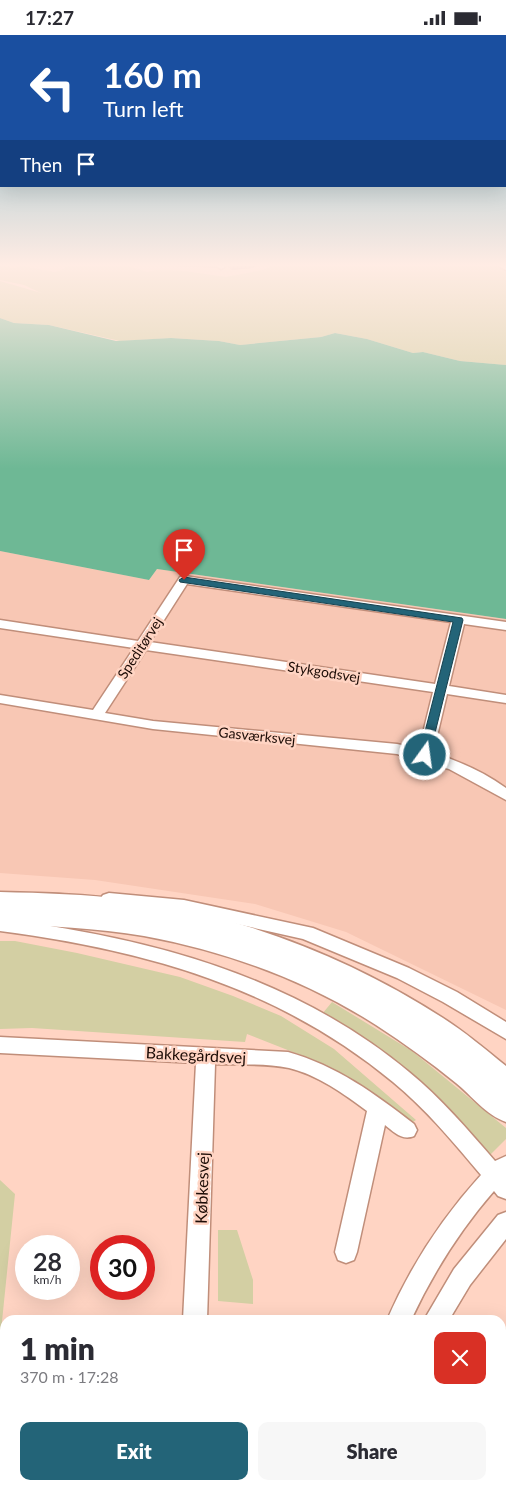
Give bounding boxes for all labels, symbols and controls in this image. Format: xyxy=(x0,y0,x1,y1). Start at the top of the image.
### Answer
text: 17:27 xyxy=(25,6,74,29)
text: 160 m xyxy=(103,53,202,95)
icon: left xyxy=(20,55,85,120)
text: Turn left xyxy=(103,95,184,122)
icon: arrive xyxy=(72,150,100,178)
text: Then xyxy=(20,153,62,176)
pin xyxy=(163,529,205,580)
icon: arrive xyxy=(170,536,198,564)
street label: Speditørvej xyxy=(113,614,166,682)
street label: Stykgodsvej xyxy=(287,657,362,686)
street label: Gasværksvej xyxy=(218,723,296,748)
position arrow xyxy=(398,728,450,780)
street label: Bakkegårdsvej xyxy=(145,1042,247,1067)
street label: Købkesvej xyxy=(191,1152,212,1224)
speed limit sign: 30 xyxy=(90,1235,155,1300)
text: 28 xyxy=(33,1246,62,1276)
text: km/h xyxy=(33,1272,62,1287)
text: 1 min xyxy=(20,1330,95,1366)
button: close xyxy=(434,1332,486,1384)
text: 370 m · 17:28 xyxy=(20,1367,119,1386)
button: Exit xyxy=(20,1422,248,1480)
button: Share xyxy=(258,1422,486,1480)

